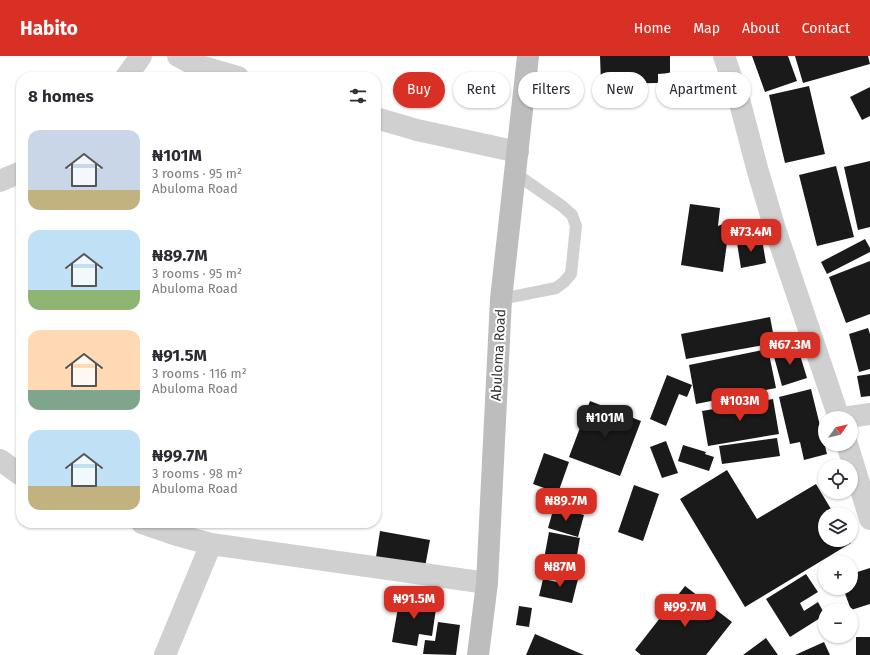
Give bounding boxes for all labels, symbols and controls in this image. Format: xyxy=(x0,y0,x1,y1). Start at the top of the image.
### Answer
text: Habito xyxy=(20,17,78,40)
text: Home xyxy=(634,20,671,37)
text: Map xyxy=(693,20,720,37)
text: About xyxy=(742,20,780,37)
text: Contact xyxy=(802,20,850,37)
chip: Buy xyxy=(393,72,445,108)
chip: Rent xyxy=(453,72,510,108)
chip: Filters xyxy=(518,72,584,108)
chip: New xyxy=(592,72,648,108)
chip: Apartment xyxy=(656,72,751,108)
icon: filters xyxy=(347,85,369,107)
text: 8 homes xyxy=(28,86,94,107)
text: ₦101M xyxy=(152,145,202,166)
icon: home xyxy=(60,146,108,194)
text: 3 rooms · 95 m² xyxy=(152,166,242,181)
text: Abuloma Road xyxy=(152,181,238,196)
pin: ₦73.4M xyxy=(718,219,784,253)
text: ₦73.4M xyxy=(730,224,772,239)
text: ₦89.7M xyxy=(152,245,208,266)
icon: home xyxy=(60,246,108,294)
text: 3 rooms · 95 m² xyxy=(152,266,242,281)
text: Abuloma Road xyxy=(152,281,238,296)
street label: Abuloma Road xyxy=(488,308,509,402)
pin: ₦67.3M xyxy=(757,332,823,366)
text: ₦67.3M xyxy=(769,337,811,352)
text: ₦91.5M xyxy=(152,345,207,366)
icon: home xyxy=(60,346,108,394)
text: 3 rooms · 116 m² xyxy=(152,366,247,381)
text: Abuloma Road xyxy=(152,381,238,396)
pin: ₦103M xyxy=(712,388,768,422)
text: ₦103M xyxy=(720,393,760,408)
pin: ₦101M xyxy=(577,405,633,439)
text: ₦101M xyxy=(586,410,624,425)
north arrow xyxy=(818,411,858,451)
map controls xyxy=(818,411,858,643)
text: ₦99.7M xyxy=(152,445,208,466)
icon: home xyxy=(60,446,108,494)
button: locate xyxy=(818,459,858,499)
text: 3 rooms · 98 m² xyxy=(152,466,243,481)
text: Abuloma Road xyxy=(152,481,238,496)
pin: ₦89.7M xyxy=(533,488,599,522)
text: ₦89.7M xyxy=(545,493,587,508)
button: layers xyxy=(818,507,858,547)
pin: ₦87M xyxy=(536,554,584,588)
button: + xyxy=(818,555,858,595)
text: ₦87M xyxy=(544,559,576,574)
pin: ₦91.5M xyxy=(381,586,447,620)
text: ₦91.5M xyxy=(393,591,435,606)
pin: ₦99.7M xyxy=(652,594,718,628)
text: ₦99.7M xyxy=(664,599,706,614)
button: − xyxy=(818,603,858,643)

